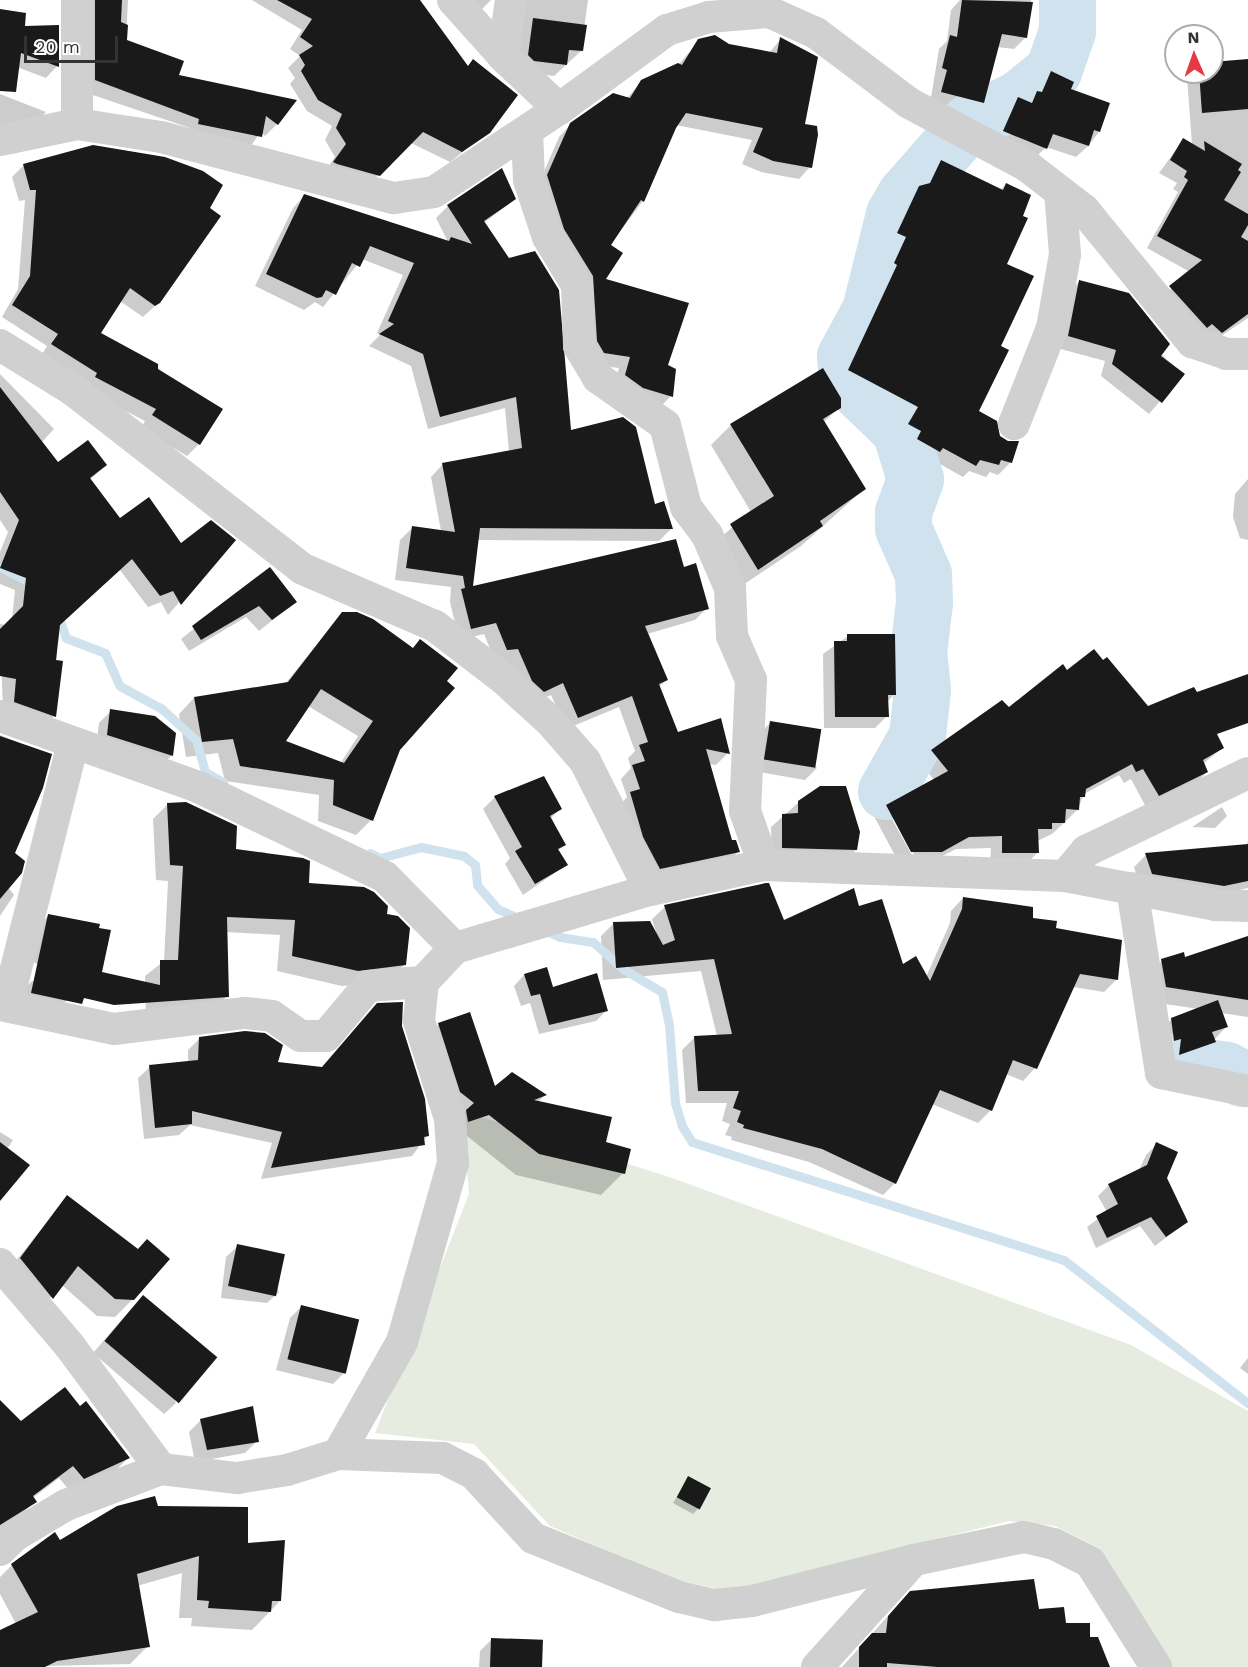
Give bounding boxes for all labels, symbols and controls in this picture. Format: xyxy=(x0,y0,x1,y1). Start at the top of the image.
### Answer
scale bar xyxy=(27,24,122,62)
north arrow xyxy=(1164,24,1224,84)
text: N xyxy=(1187,28,1200,47)
text: 20 m xyxy=(35,36,80,57)

